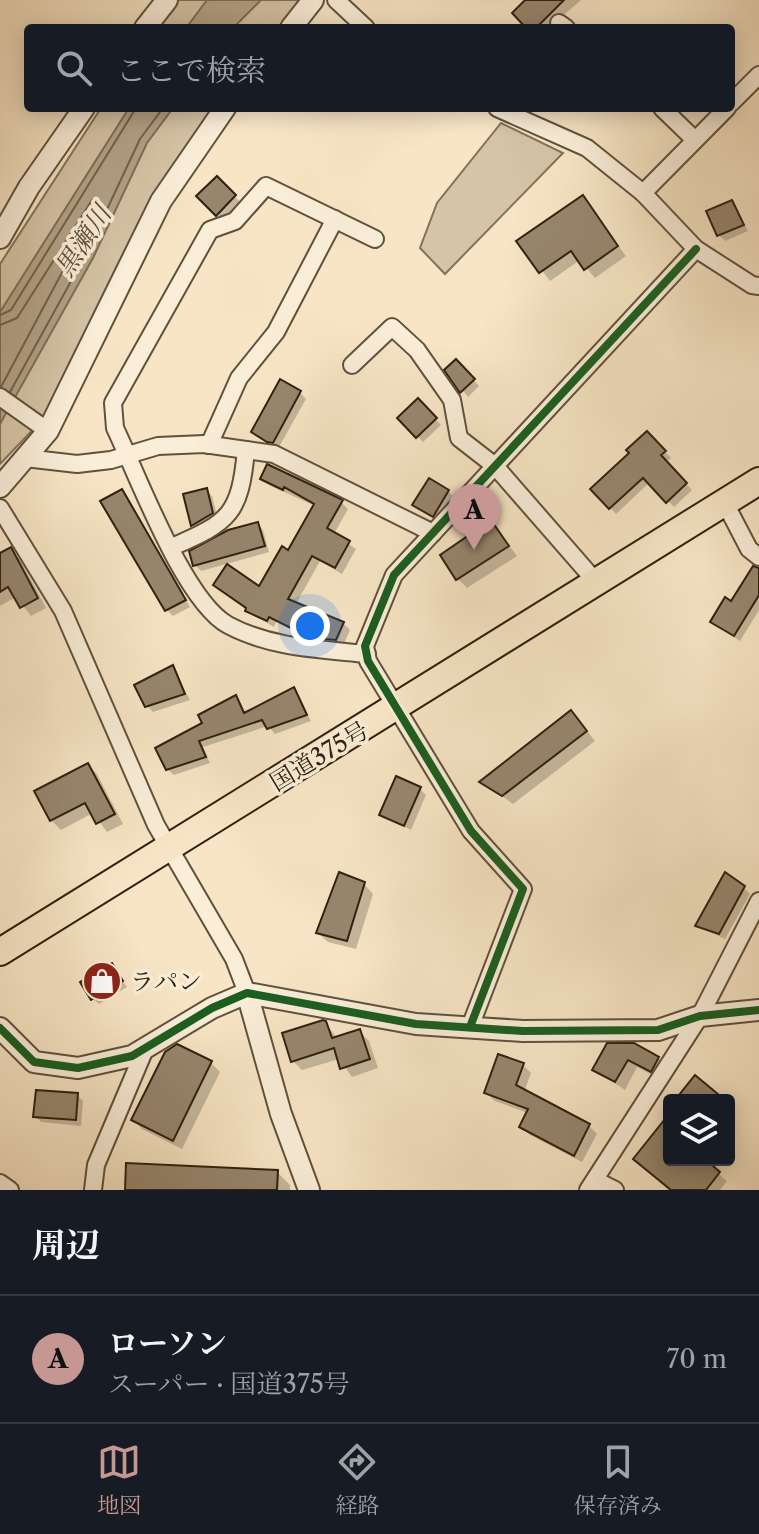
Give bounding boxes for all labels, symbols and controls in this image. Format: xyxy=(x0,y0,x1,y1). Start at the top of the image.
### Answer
search box xyxy=(24,24,735,112)
icon: search xyxy=(52,46,96,90)
text: ここで検索 xyxy=(116,52,266,89)
water label: 黒瀬川 xyxy=(48,197,119,282)
pin: A xyxy=(448,484,500,550)
your location xyxy=(290,606,330,646)
street label: 国道375号 xyxy=(264,715,374,797)
shop icon: ラパン xyxy=(81,960,123,1002)
place label: ラパン xyxy=(130,967,202,996)
map controls xyxy=(663,1094,735,1166)
button: layers xyxy=(663,1094,735,1166)
text: 周辺 xyxy=(32,1224,100,1266)
text: ローソン xyxy=(108,1325,227,1362)
text: A xyxy=(48,1343,68,1375)
text: 70 m xyxy=(667,1343,727,1375)
text: スーパー · 国道375号 xyxy=(108,1368,350,1400)
tab: 地図 xyxy=(97,1440,141,1519)
tab: 経路 xyxy=(335,1440,380,1519)
tab: 保存済み xyxy=(574,1440,662,1519)

